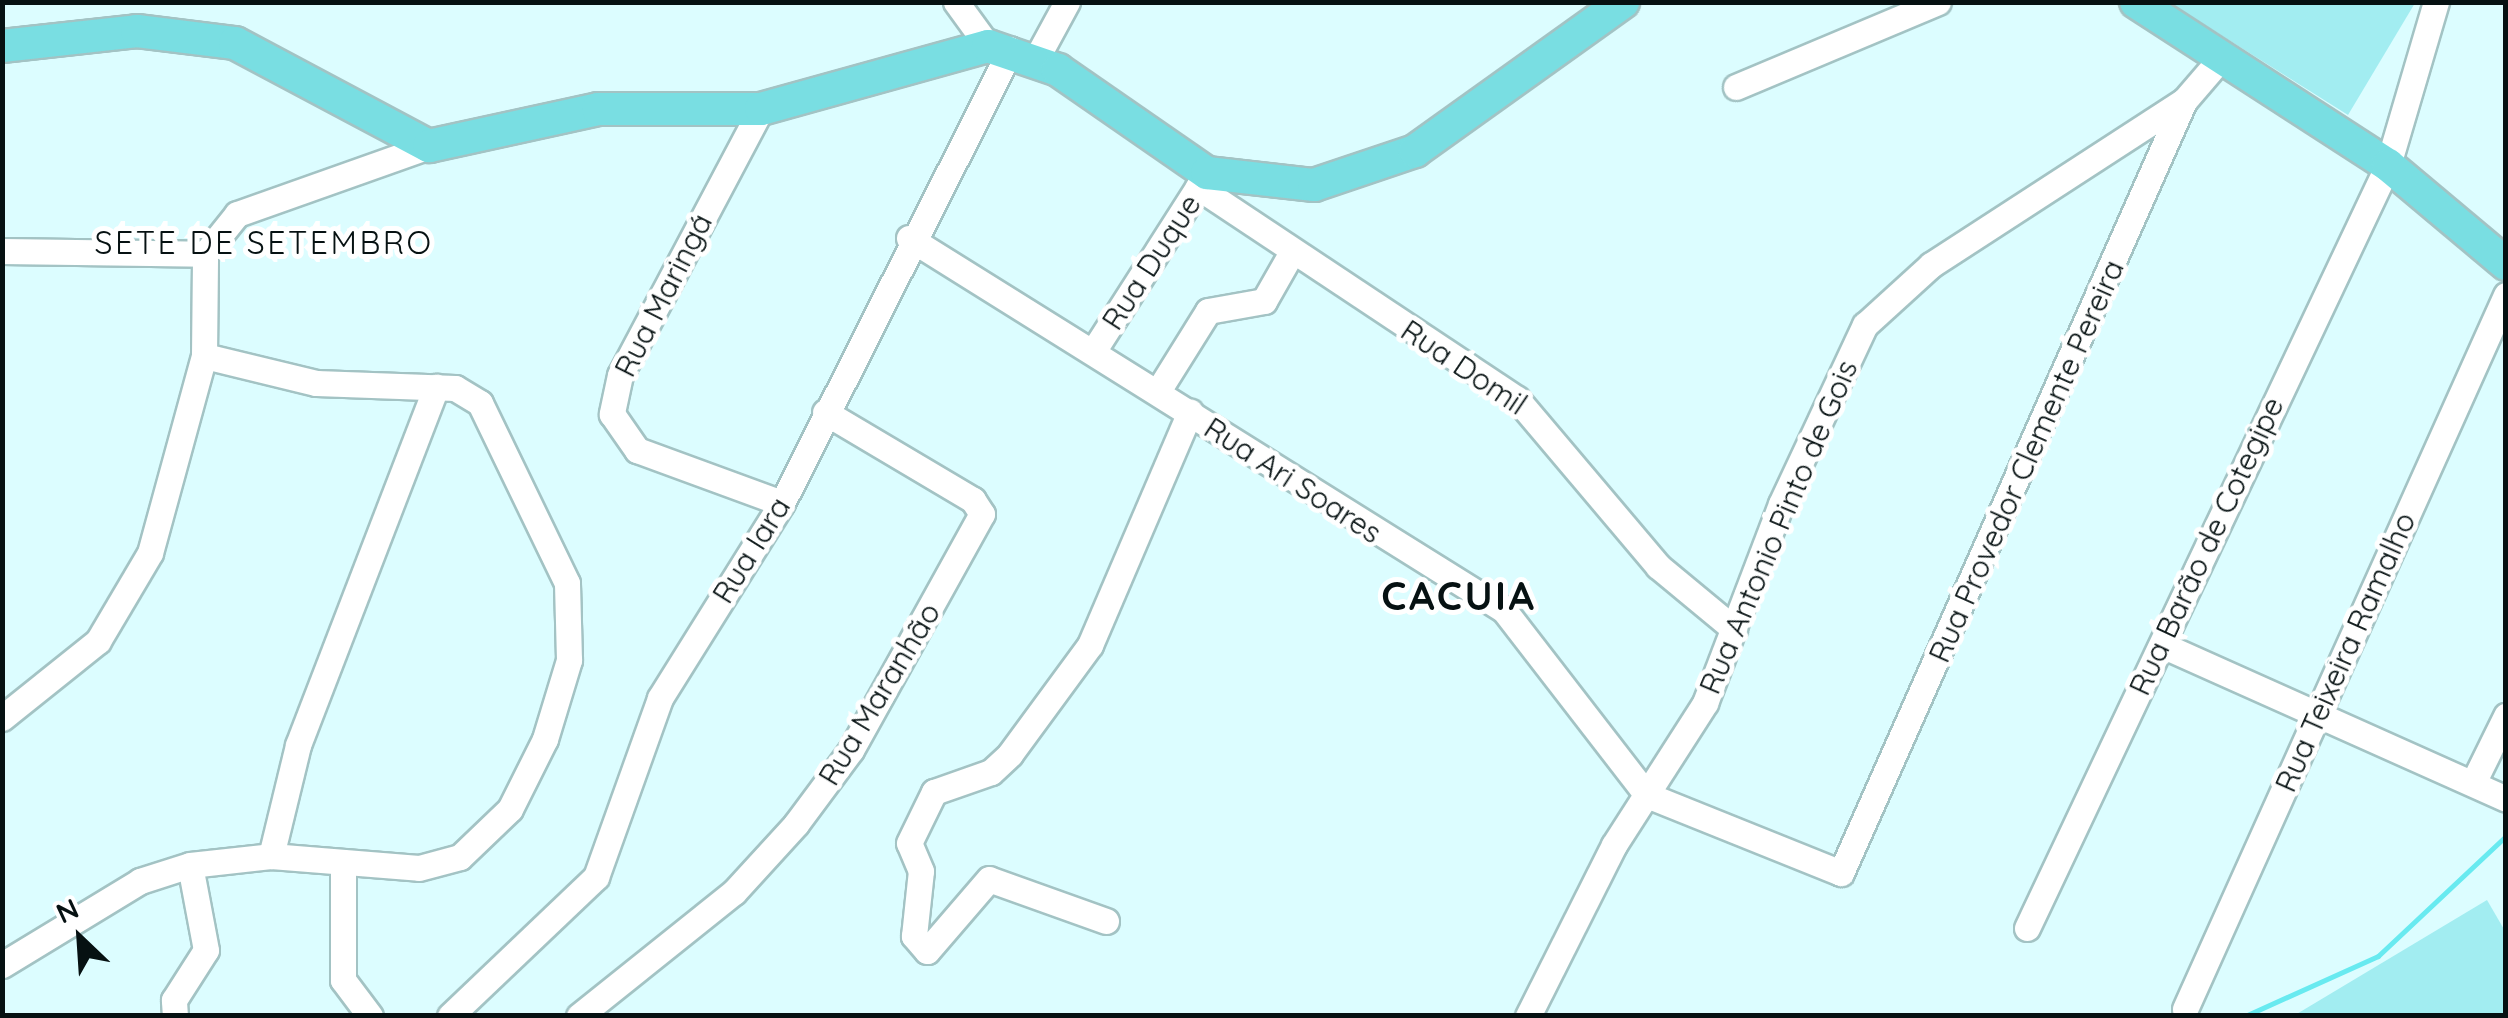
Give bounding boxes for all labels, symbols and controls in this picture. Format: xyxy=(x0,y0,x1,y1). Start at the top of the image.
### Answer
street label: Rua Duque xyxy=(1094,188,1208,336)
street label: Rua Maringá xyxy=(606,207,720,383)
district label: SETE DE SETEMBRO xyxy=(95,223,433,261)
street label: Rua Provedor Clemente Pereira xyxy=(1921,254,2131,668)
street label: Rua Domil xyxy=(1394,312,1534,422)
street label: Rua Antonio Pinto de Gois xyxy=(1691,355,1865,699)
street label: Rua Barão de Cotegipe xyxy=(2121,391,2291,701)
street label: Rua Ari Soares xyxy=(1198,409,1388,551)
street label: Rua Iara xyxy=(704,490,798,610)
street label: Rua Teixeira Ramalho xyxy=(2267,507,2423,797)
district label: CACUIA xyxy=(1381,571,1537,619)
street label: Rua Maranhão xyxy=(810,596,948,792)
north arrow xyxy=(30,888,130,988)
text: N xyxy=(50,890,84,931)

